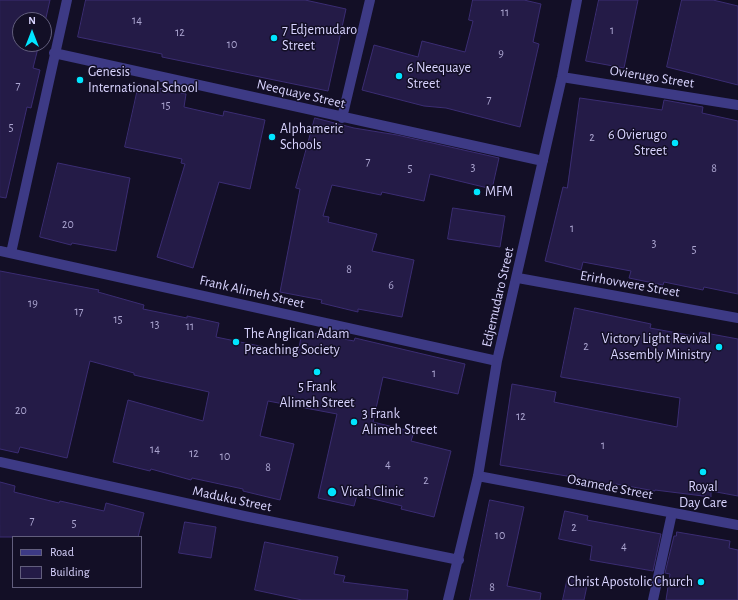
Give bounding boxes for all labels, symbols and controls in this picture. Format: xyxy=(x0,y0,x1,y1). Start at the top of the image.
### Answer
house number: 11 xyxy=(501,5,509,19)
north arrow xyxy=(12,12,52,52)
house number: 14 xyxy=(132,13,142,27)
text: N xyxy=(28,15,36,26)
place label: 7 Edjemudaro Street xyxy=(282,22,357,54)
house number: 1 xyxy=(610,23,614,37)
house number: 12 xyxy=(175,25,185,39)
marker: 7 Edjemudaro Street xyxy=(269,33,279,43)
house number: 10 xyxy=(227,37,237,51)
house number: 9 xyxy=(498,46,504,60)
place label: 6 Neequaye Street xyxy=(407,60,471,92)
street label: Ovierugo Street xyxy=(609,62,695,92)
place label: Genesis International School xyxy=(88,64,198,96)
marker: 6 Neequaye Street xyxy=(394,71,404,81)
marker: Genesis International School xyxy=(75,75,85,85)
street label: Neequaye Street xyxy=(255,76,347,112)
house number: 7 xyxy=(15,78,21,92)
house number: 7 xyxy=(486,92,492,106)
house number: 15 xyxy=(161,98,171,112)
house number: 5 xyxy=(8,120,14,134)
place label: Alphameric Schools xyxy=(280,121,343,154)
place label: 6 Ovierugo Street xyxy=(608,127,667,160)
house number: 2 xyxy=(589,130,595,144)
marker: Alphameric Schools xyxy=(267,132,277,142)
marker: 6 Ovierugo Street xyxy=(670,138,680,148)
house number: 7 xyxy=(365,154,371,168)
house number: 3 xyxy=(471,160,475,174)
house number: 5 xyxy=(407,161,413,175)
house number: 8 xyxy=(711,161,717,175)
place label: MFM xyxy=(485,184,513,200)
marker: MFM xyxy=(472,187,482,197)
house number: 20 xyxy=(62,217,74,231)
house number: 1 xyxy=(570,221,574,235)
house number: 3 xyxy=(652,236,656,250)
house number: 5 xyxy=(691,242,697,256)
street label: Edjemudaro Street xyxy=(478,245,518,349)
house number: 8 xyxy=(346,262,352,276)
street label: Erirhovwere Street xyxy=(579,267,681,301)
street label: Frank Alimeh Street xyxy=(198,272,306,312)
house number: 6 xyxy=(388,278,394,292)
house number: 19 xyxy=(28,296,38,310)
house number: 17 xyxy=(74,304,84,318)
house number: 15 xyxy=(113,312,123,326)
house number: 13 xyxy=(150,317,160,331)
house number: 11 xyxy=(186,319,194,333)
place label: The Anglican Adam Preaching Society xyxy=(244,326,349,358)
place label: Victory Light Revival Assembly Ministry xyxy=(602,331,711,364)
marker: The Anglican Adam Preaching Society xyxy=(231,337,241,347)
house number: 2 xyxy=(583,339,589,353)
marker: Victory Light Revival Assembly Ministry xyxy=(714,342,724,352)
house number: 1 xyxy=(432,366,436,380)
marker: 5 Frank Alimeh Street xyxy=(312,367,322,377)
place label: 5 Frank Alimeh Street xyxy=(279,379,355,412)
house number: 20 xyxy=(15,403,27,417)
place label: 3 Frank Alimeh Street xyxy=(362,406,437,438)
house number: 12 xyxy=(516,409,526,423)
marker: 3 Frank Alimeh Street xyxy=(349,417,359,427)
house number: 1 xyxy=(601,438,605,452)
house number: 14 xyxy=(150,442,160,456)
house number: 12 xyxy=(189,446,199,460)
house number: 10 xyxy=(220,449,230,463)
house number: 4 xyxy=(385,457,391,471)
house number: 8 xyxy=(265,460,271,474)
marker: Royal Day Care xyxy=(698,467,708,477)
street label: Osamede Street xyxy=(566,470,654,504)
house number: 2 xyxy=(423,473,429,487)
place label: Royal Day Care xyxy=(679,479,727,512)
street label: Maduku Street xyxy=(191,482,273,516)
place label: Vicah Clinic xyxy=(341,484,404,500)
marker: Vicah Clinic xyxy=(326,486,338,498)
house number: 7 xyxy=(29,513,35,527)
house number: 5 xyxy=(71,516,77,530)
house number: 2 xyxy=(571,520,577,534)
house number: 10 xyxy=(495,528,505,542)
legend xyxy=(12,536,142,588)
house number: 4 xyxy=(621,539,627,553)
text: Road xyxy=(50,546,74,558)
text: Building xyxy=(50,566,90,578)
place label: Christ Apostolic Church xyxy=(567,574,693,590)
marker: Christ Apostolic Church xyxy=(696,577,706,587)
house number: 8 xyxy=(489,580,495,594)

